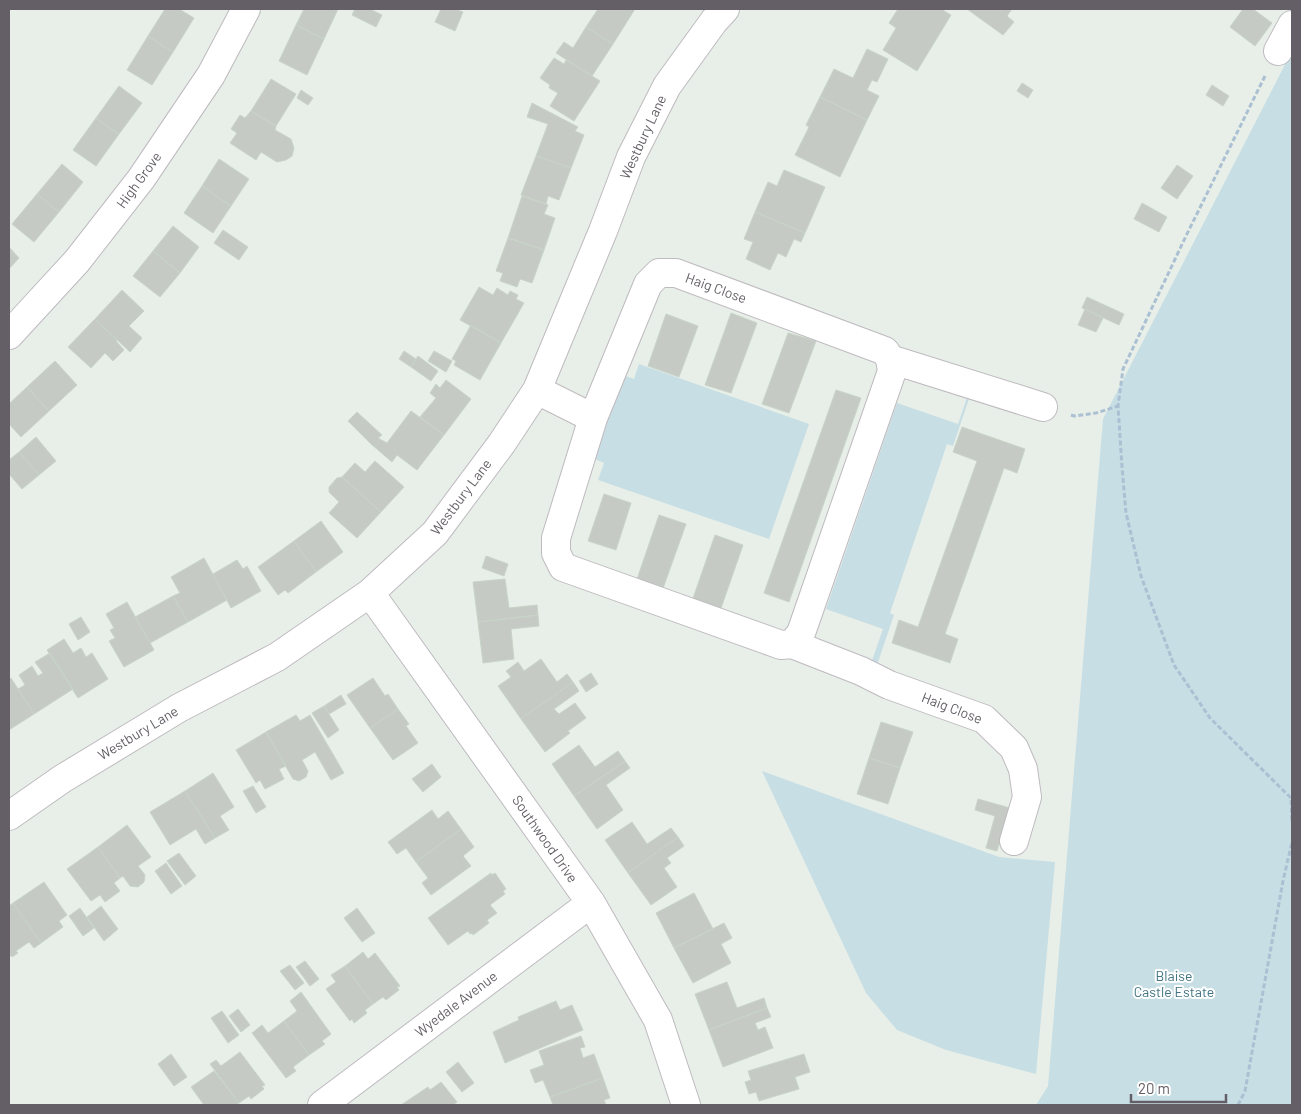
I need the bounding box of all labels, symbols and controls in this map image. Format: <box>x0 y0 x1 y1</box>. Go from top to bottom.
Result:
street label: Westbury Lane <box>616 92 669 181</box>
street label: High Grove <box>112 148 165 211</box>
street label: Haig Close <box>683 269 749 306</box>
street label: Westbury Lane <box>427 455 495 538</box>
street label: Haig Close <box>919 688 985 727</box>
street label: Westbury Lane <box>95 702 181 763</box>
street label: Southwood Drive <box>509 792 582 886</box>
street label: Wyedale Avenue <box>411 967 500 1040</box>
park label: Blaise Castle Estate <box>1134 967 1214 1000</box>
scale bar <box>1131 1072 1226 1104</box>
text: 20 m <box>1138 1079 1170 1097</box>

